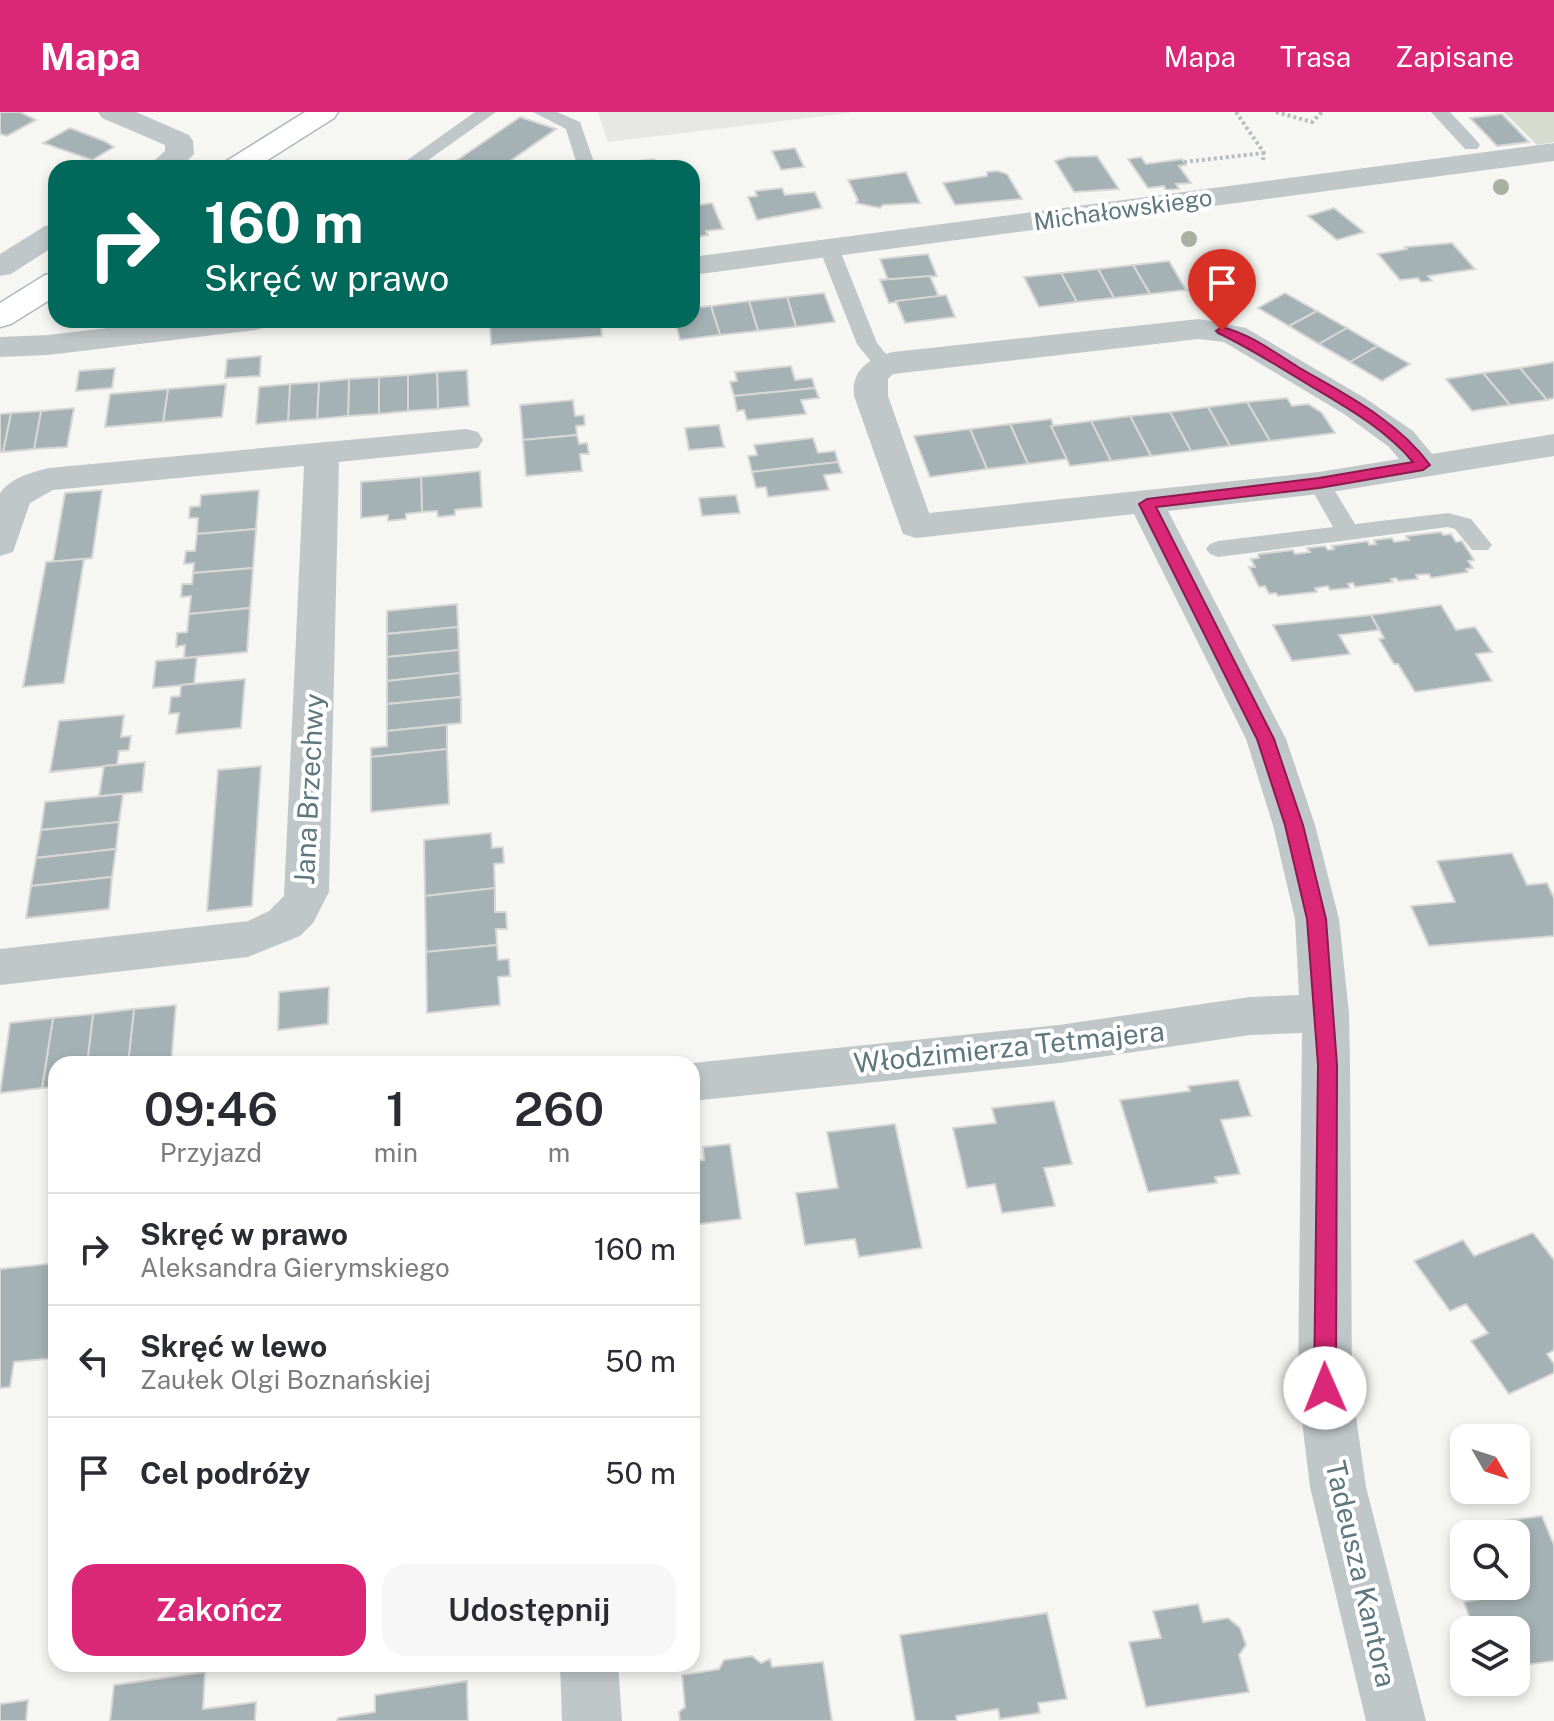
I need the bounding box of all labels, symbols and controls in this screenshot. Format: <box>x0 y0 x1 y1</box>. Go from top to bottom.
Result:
text: Mapa <box>40 34 141 79</box>
text: Mapa <box>1164 40 1236 73</box>
text: Trasa <box>1280 40 1351 73</box>
text: Zapisane <box>1395 40 1514 73</box>
street label: Michałowskiego <box>1032 183 1214 235</box>
text: 160 m <box>204 190 364 256</box>
icon: right <box>72 192 176 296</box>
pin <box>1188 249 1256 331</box>
text: Skręć w prawo <box>204 257 449 299</box>
icon: arrive <box>1200 261 1244 305</box>
street label: Jana Brzechwy <box>287 692 330 886</box>
street label: Włodzimierza Tetmajera <box>852 1014 1166 1079</box>
text: 09:46 <box>144 1080 278 1137</box>
text: 1 <box>386 1080 406 1137</box>
text: 260 <box>514 1080 604 1137</box>
text: Przyjazd <box>160 1137 262 1168</box>
text: min <box>374 1137 418 1168</box>
text: m <box>548 1137 570 1168</box>
text: Skręć w prawo <box>140 1216 348 1252</box>
icon: right <box>72 1227 116 1271</box>
text: 160 m <box>594 1231 676 1267</box>
text: Aleksandra Gierymskiego <box>140 1252 450 1283</box>
text: Skręć w lewo <box>140 1328 327 1364</box>
icon: left <box>72 1339 116 1383</box>
text: 50 m <box>605 1343 676 1379</box>
position arrow <box>1283 1346 1367 1430</box>
text: Zaułek Olgi Boznańskiej <box>140 1364 431 1395</box>
north arrow <box>1450 1424 1530 1504</box>
map controls <box>1450 1424 1530 1696</box>
icon: arrive <box>72 1451 116 1495</box>
text: Cel podróży <box>140 1455 310 1491</box>
text: 50 m <box>605 1455 676 1491</box>
street label: Tadeusza Kantora <box>1319 1457 1404 1690</box>
button: search <box>1450 1520 1530 1600</box>
button: Zakończ <box>72 1564 366 1656</box>
button: Udostępnij <box>382 1564 676 1656</box>
button: layers <box>1450 1616 1530 1696</box>

